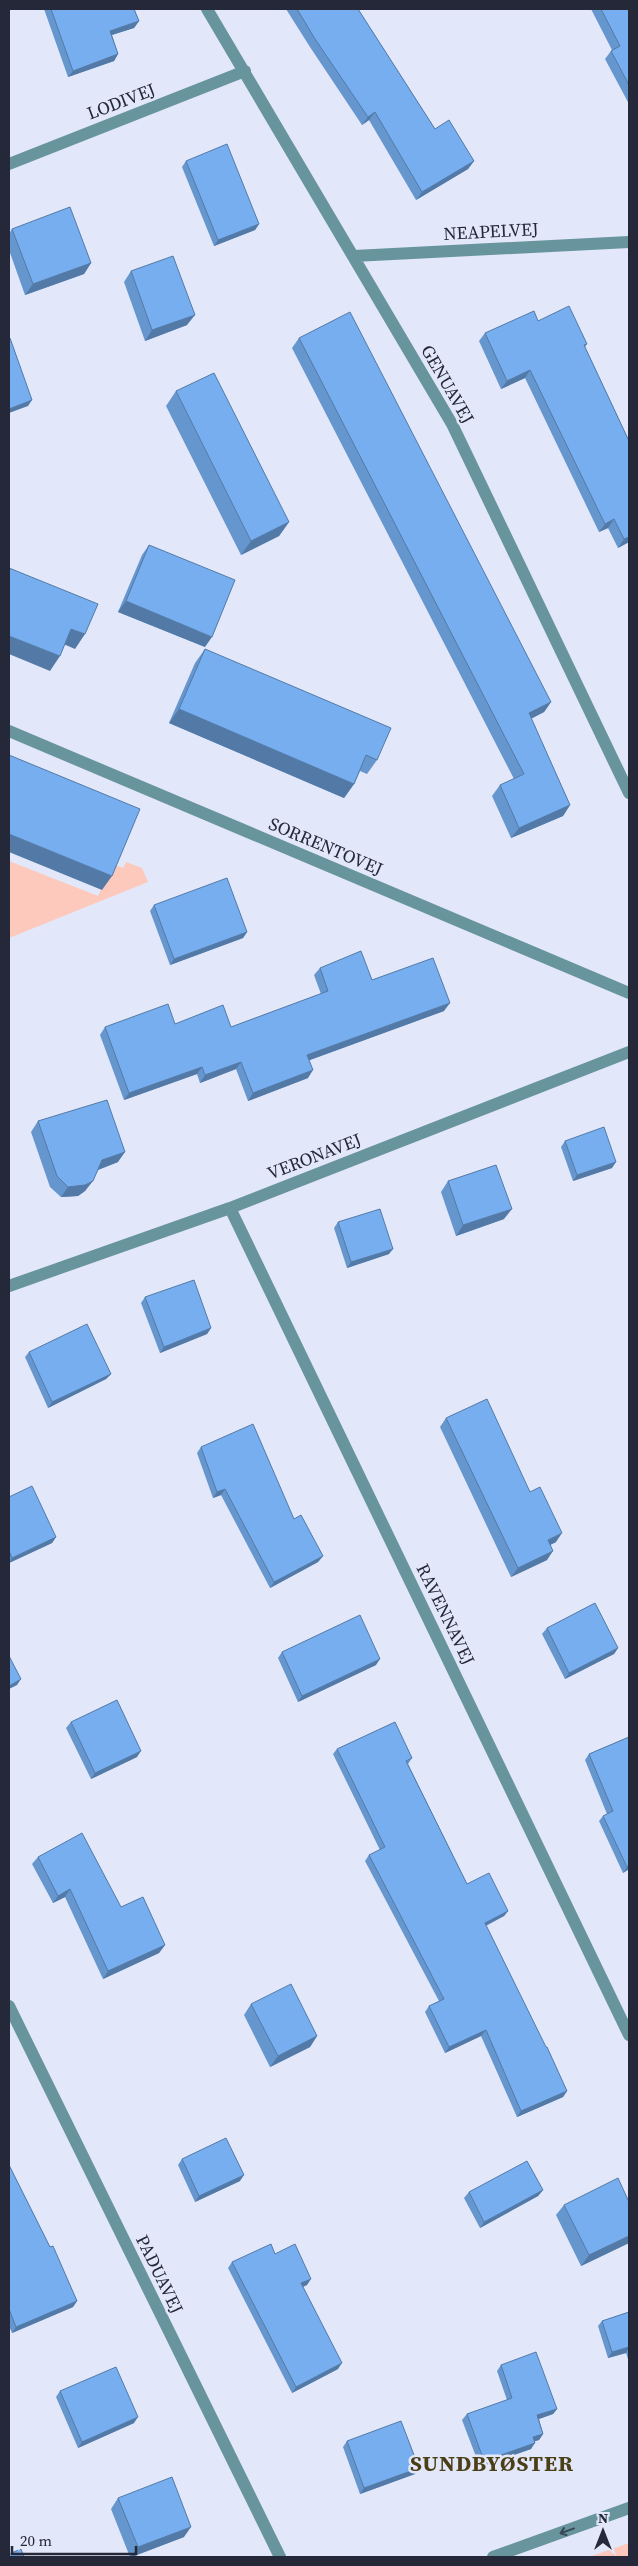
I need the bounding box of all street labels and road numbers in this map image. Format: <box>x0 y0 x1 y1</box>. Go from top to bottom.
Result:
street label: LODIVEJ <box>83 76 159 125</box>
street label: NEAPELVEJ <box>443 216 539 246</box>
street label: GENUAVEJ <box>415 340 481 428</box>
street label: SORRENTOVEJ <box>265 811 387 881</box>
street label: VERONAVEJ <box>263 1127 365 1185</box>
street label: RAVENNAVEJ <box>411 1559 481 1669</box>
street label: PADUAVEJ <box>130 2230 190 2318</box>

